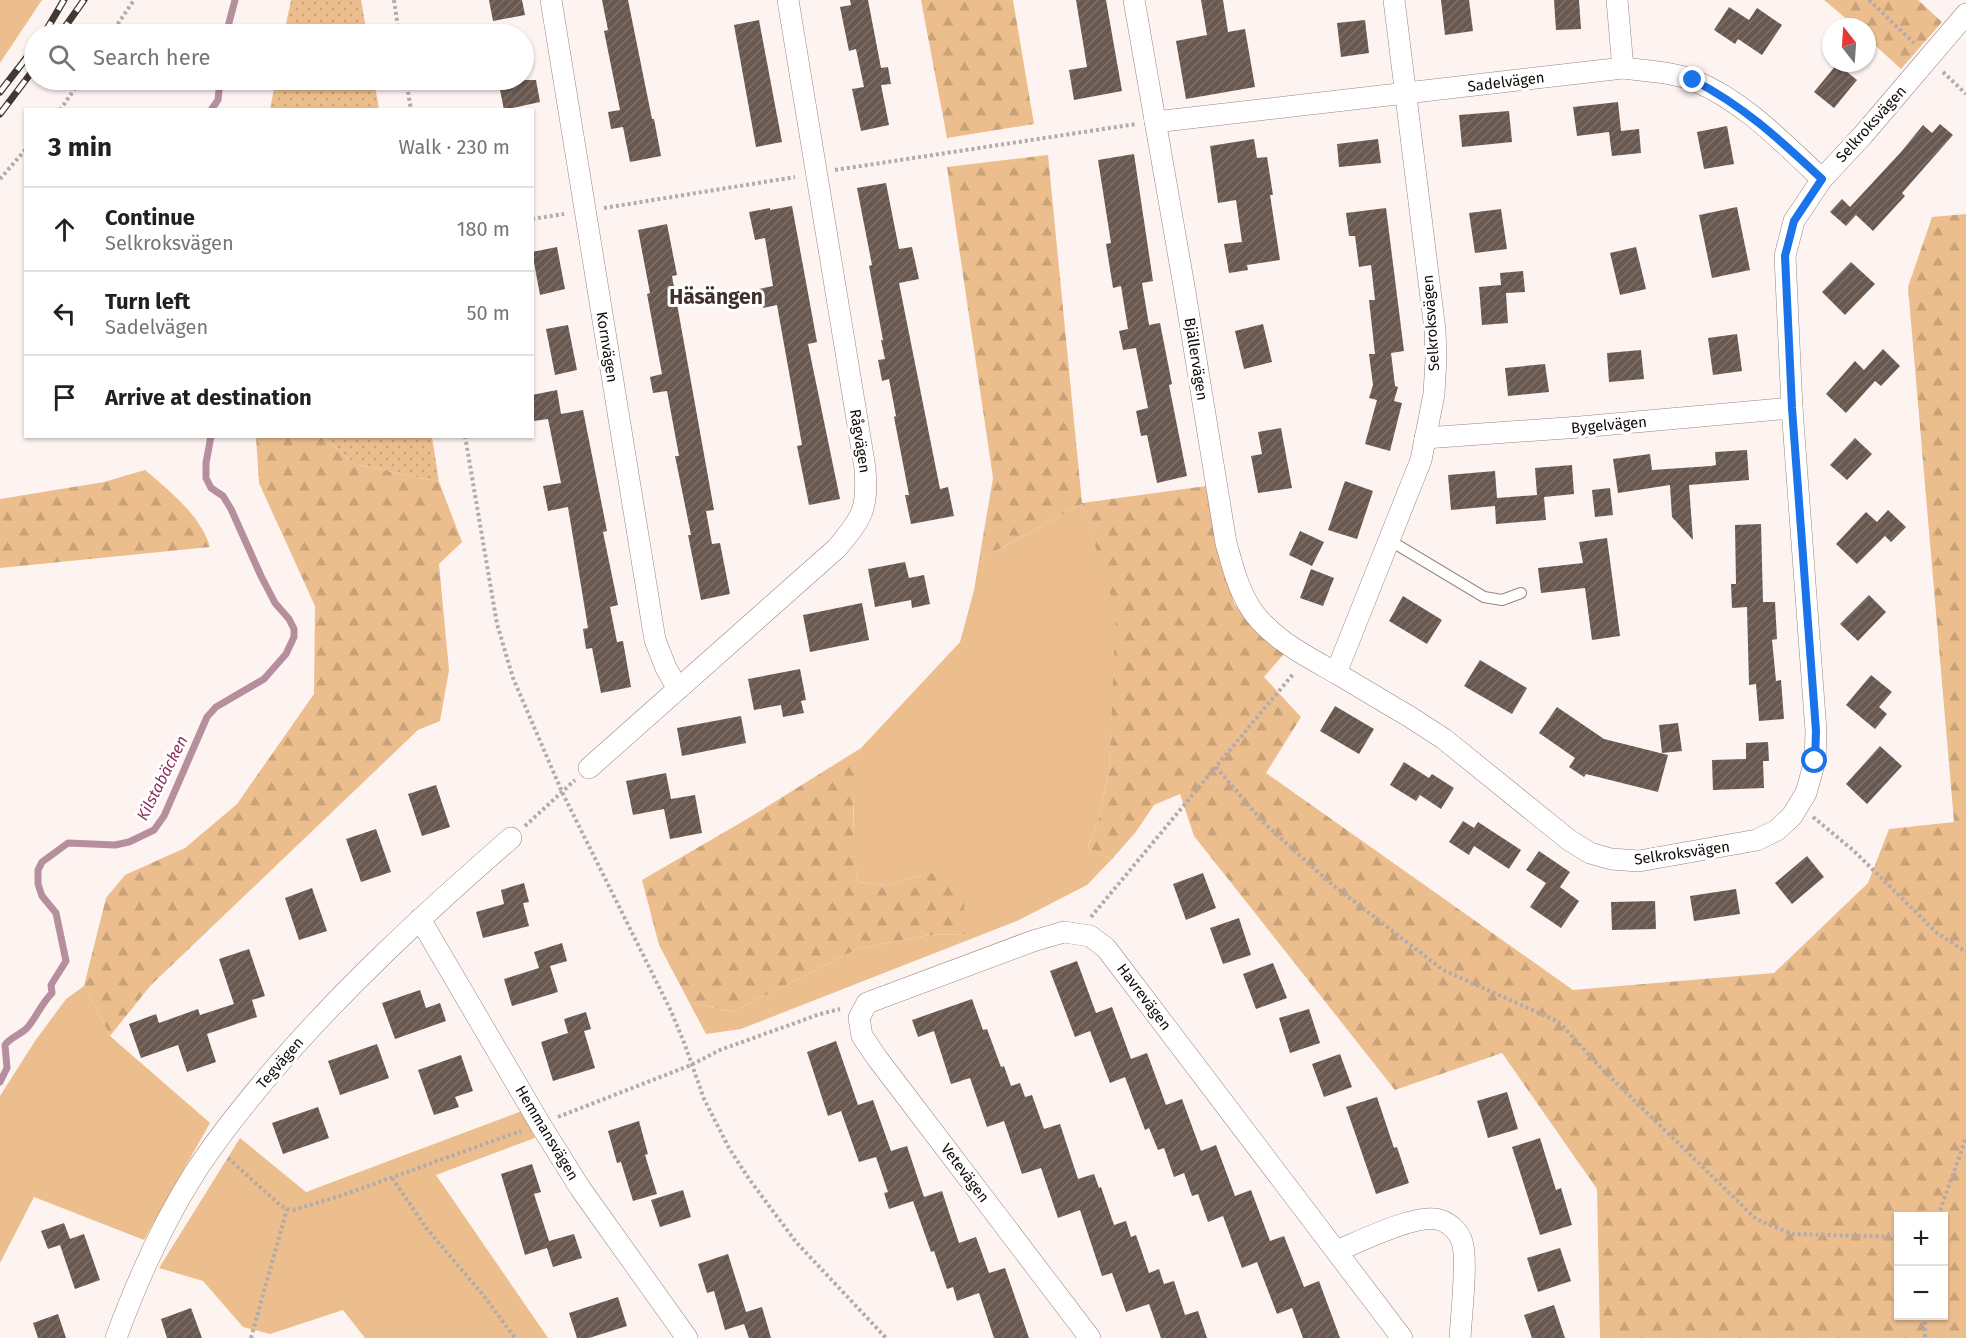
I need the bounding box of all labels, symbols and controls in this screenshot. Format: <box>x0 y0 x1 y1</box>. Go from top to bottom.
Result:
north arrow <box>1822 18 1876 72</box>
search box <box>24 24 534 90</box>
icon: search <box>45 41 78 74</box>
text: Search here <box>93 44 211 71</box>
route end <box>1679 66 1705 92</box>
street label: Sadelvägen <box>1466 68 1546 96</box>
street label: Selkroksvägen <box>1832 82 1910 166</box>
text: 3 min <box>48 132 112 163</box>
text: Walk · 230 m <box>399 135 510 159</box>
text: Continue <box>105 204 195 231</box>
icon: ahead <box>48 213 81 246</box>
text: 180 m <box>457 217 510 241</box>
text: Selkroksvägen <box>105 231 234 255</box>
street label: Selkroksvägen <box>1419 274 1443 372</box>
district label: Häsängen <box>669 284 763 310</box>
text: Turn left <box>105 288 190 315</box>
icon: left <box>48 297 81 330</box>
text: 50 m <box>466 301 510 325</box>
street label: Kornvägen <box>593 310 621 384</box>
text: Sadelvägen <box>105 315 208 339</box>
street label: Bjällervägen <box>1181 316 1211 402</box>
icon: arrive <box>48 381 81 414</box>
text: Arrive at destination <box>105 384 312 411</box>
street label: Rågvägen <box>846 408 874 474</box>
street label: Bygelvägen <box>1570 413 1648 437</box>
water label: Kilstabäcken <box>133 733 191 823</box>
route start <box>1801 747 1827 773</box>
street label: Selkroksvägen <box>1633 837 1731 869</box>
street label: Havrevägen <box>1113 960 1175 1034</box>
street label: Tegvägen <box>253 1033 307 1093</box>
street label: Hemmansvägen <box>512 1082 582 1184</box>
street label: Vetevägen <box>937 1140 993 1206</box>
map controls <box>1894 1212 1948 1320</box>
button: + <box>1894 1212 1948 1266</box>
button: − <box>1894 1266 1948 1320</box>

